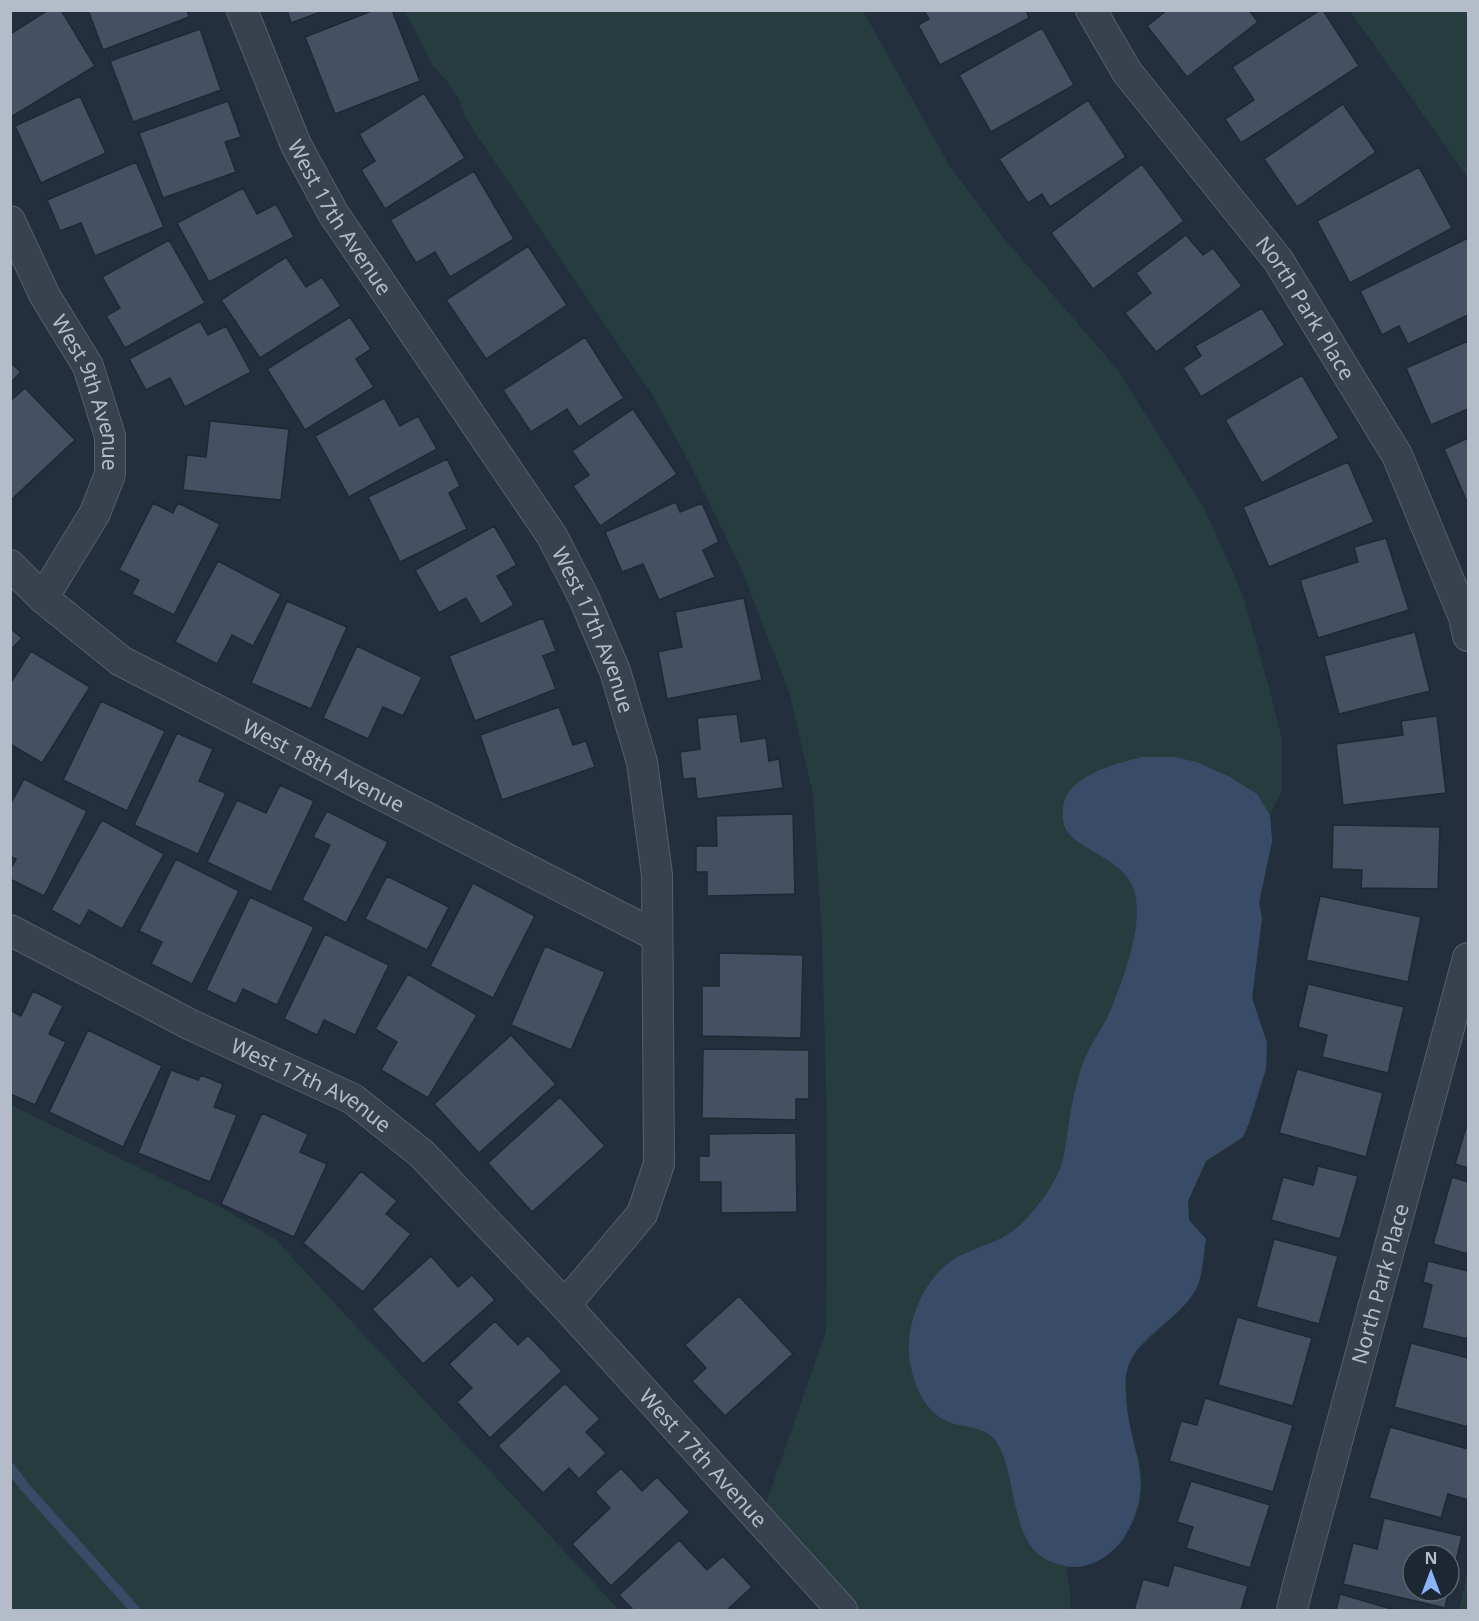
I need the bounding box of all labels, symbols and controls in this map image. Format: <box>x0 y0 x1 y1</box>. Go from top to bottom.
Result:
street label: West 17th Avenue <box>282 134 399 300</box>
street label: North Park Place <box>1250 230 1362 385</box>
street label: West 9th Avenue <box>46 309 124 471</box>
street label: West 17th Avenue <box>546 542 641 716</box>
street label: West 18th Avenue <box>238 712 409 818</box>
street label: West 17th Avenue <box>227 1031 397 1138</box>
street label: North Park Place <box>1345 1200 1415 1367</box>
street label: West 17th Avenue <box>633 1382 774 1533</box>
north arrow <box>1401 1543 1461 1603</box>
text: N <box>1424 1547 1438 1569</box>

